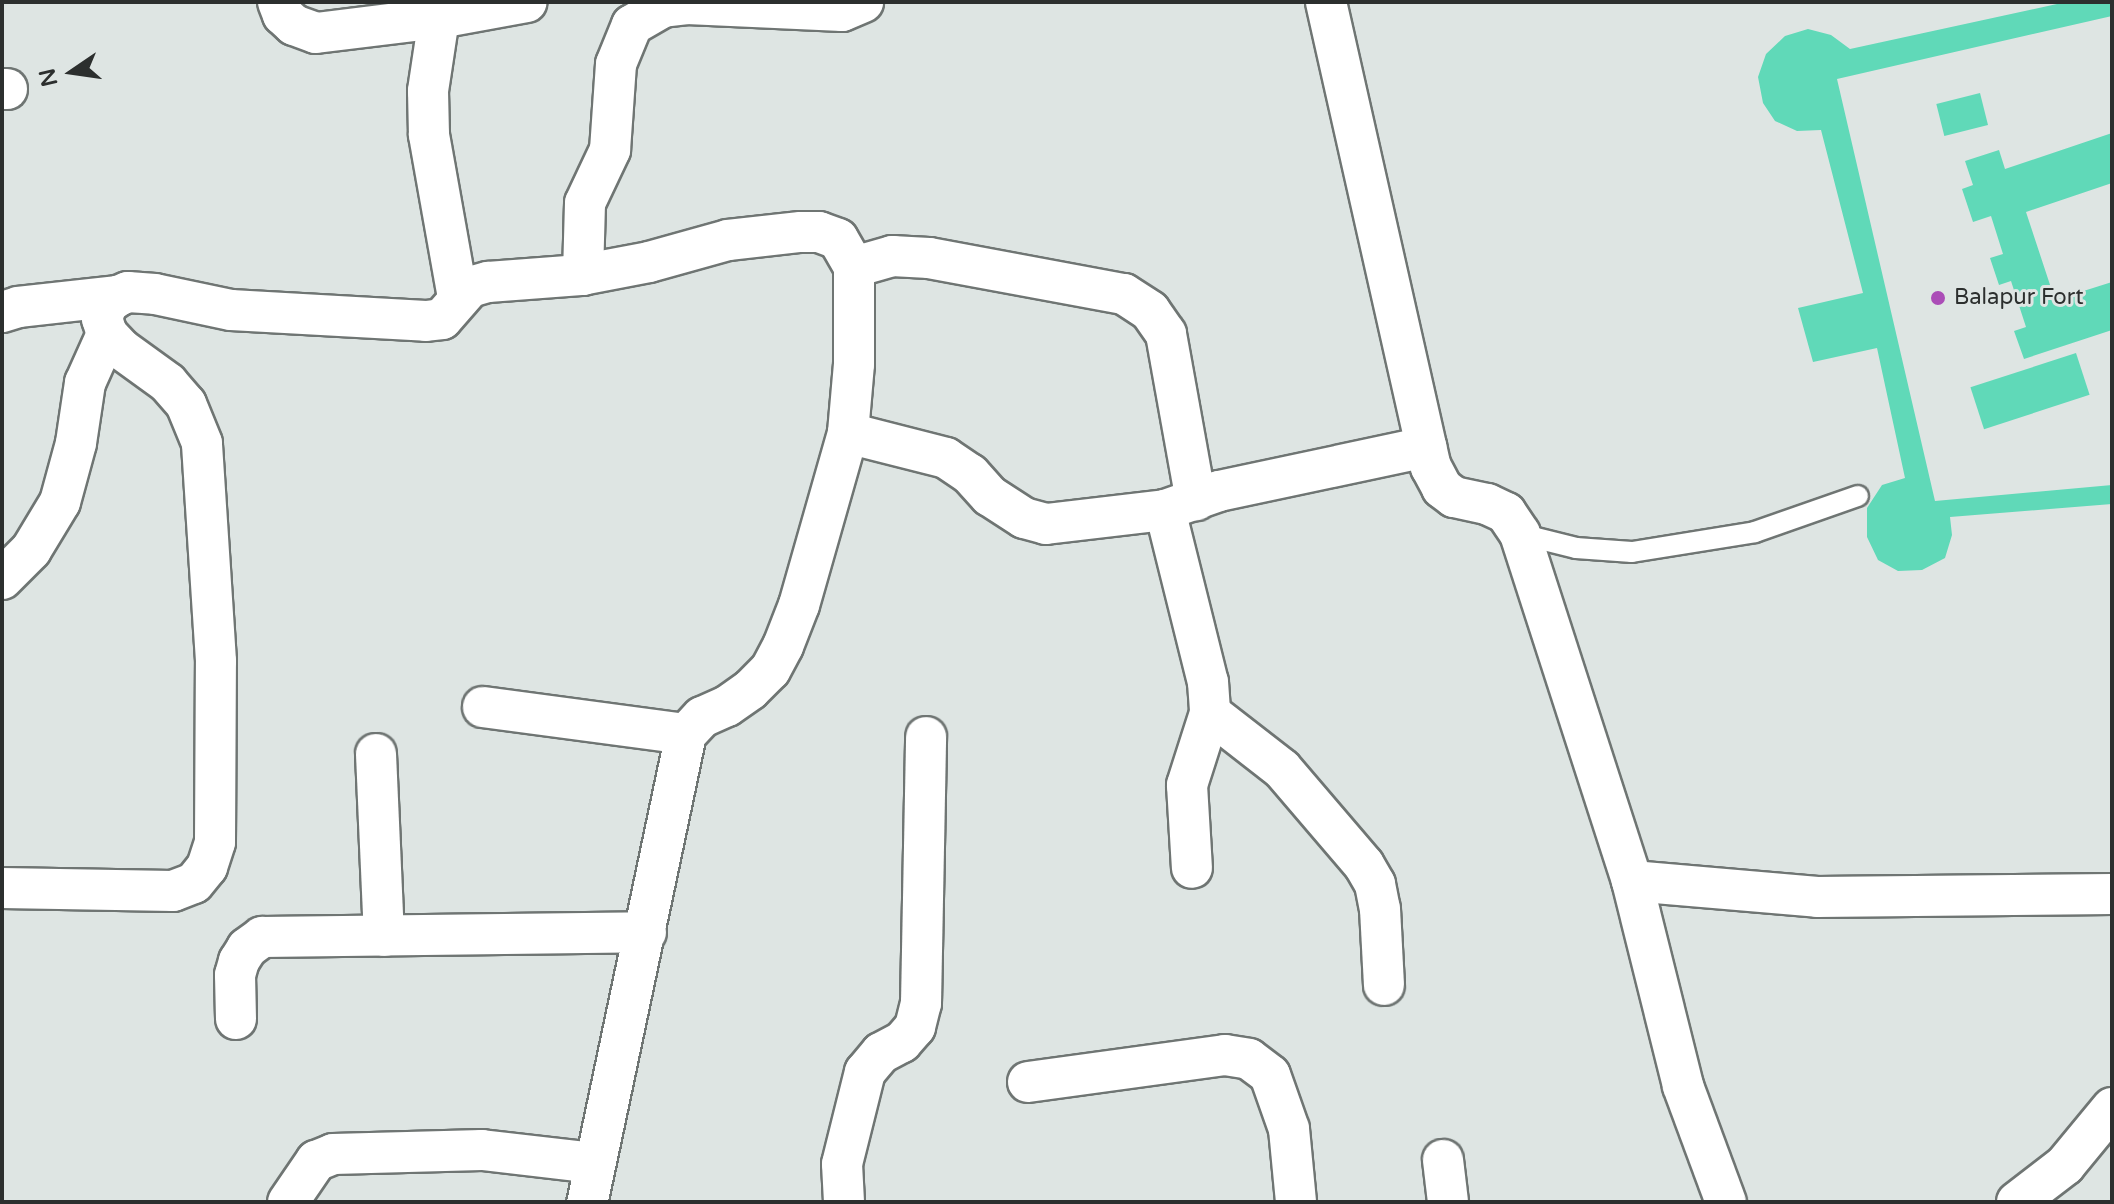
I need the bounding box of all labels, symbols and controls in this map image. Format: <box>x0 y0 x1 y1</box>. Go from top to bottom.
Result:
north arrow <box>32 32 112 112</box>
text: N <box>34 66 63 89</box>
place label: Balapur Fort <box>1954 285 2084 311</box>
marker: Balapur Fort <box>1929 289 1947 307</box>

